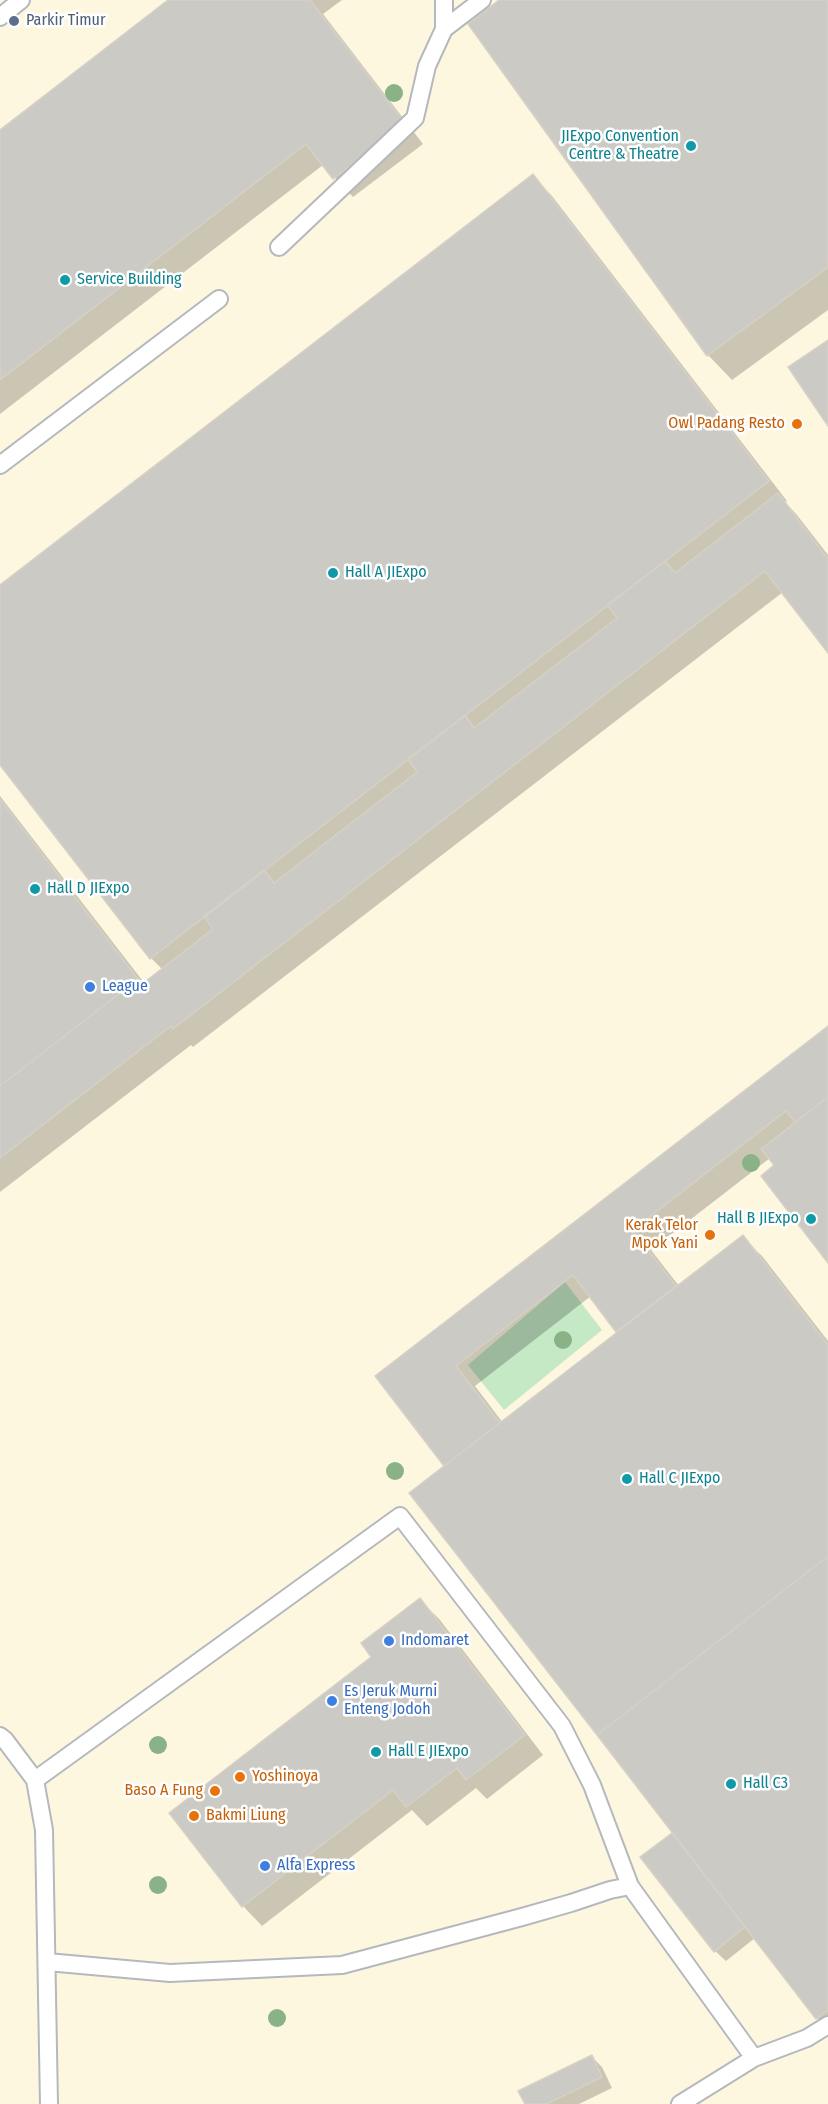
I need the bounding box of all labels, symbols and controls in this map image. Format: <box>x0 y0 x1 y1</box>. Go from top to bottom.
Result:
place label: Parkir Timur <box>26 11 105 31</box>
marker: Parkir Timur <box>7 14 21 28</box>
place label: JIExpo Convention Centre & Theatre <box>561 127 679 165</box>
marker: JIExpo Convention Centre & Theatre <box>684 139 698 153</box>
place label: Service Building <box>77 270 182 290</box>
marker: Service Building <box>58 273 72 287</box>
place label: Owl Padang Resto <box>668 414 785 434</box>
marker: Owl Padang Resto <box>790 417 804 431</box>
place label: Hall A JIExpo <box>345 563 427 583</box>
marker: Hall A JIExpo <box>326 566 340 580</box>
place label: Hall D JIExpo <box>47 879 130 899</box>
marker: Hall D JIExpo <box>28 882 42 896</box>
place label: League <box>102 977 148 997</box>
marker: League <box>83 980 97 994</box>
place label: Hall B JIExpo <box>717 1209 799 1229</box>
marker: Hall B JIExpo <box>804 1212 818 1226</box>
place label: Kerak Telor Mpok Yani <box>625 1216 698 1254</box>
marker: Kerak Telor Mpok Yani <box>703 1228 717 1242</box>
place label: Hall C JIExpo <box>639 1469 720 1489</box>
marker: Hall C JIExpo <box>620 1472 634 1486</box>
place label: Indomaret <box>401 1631 469 1651</box>
marker: Indomaret <box>382 1634 396 1648</box>
place label: Es Jeruk Murni Enteng Jodoh <box>344 1682 437 1720</box>
marker: Es Jeruk Murni Enteng Jodoh <box>325 1694 339 1708</box>
place label: Hall E JIExpo <box>388 1742 469 1762</box>
marker: Hall E JIExpo <box>369 1745 383 1759</box>
place label: Yoshinoya <box>252 1767 318 1787</box>
marker: Yoshinoya <box>233 1770 247 1784</box>
place label: Hall C3 <box>743 1774 788 1794</box>
marker: Hall C3 <box>724 1777 738 1791</box>
place label: Baso A Fung <box>125 1781 203 1801</box>
marker: Baso A Fung <box>208 1784 222 1798</box>
place label: Bakmi Liung <box>206 1806 286 1826</box>
marker: Bakmi Liung <box>187 1809 201 1823</box>
place label: Alfa Express <box>277 1856 355 1876</box>
marker: Alfa Express <box>258 1859 272 1873</box>

